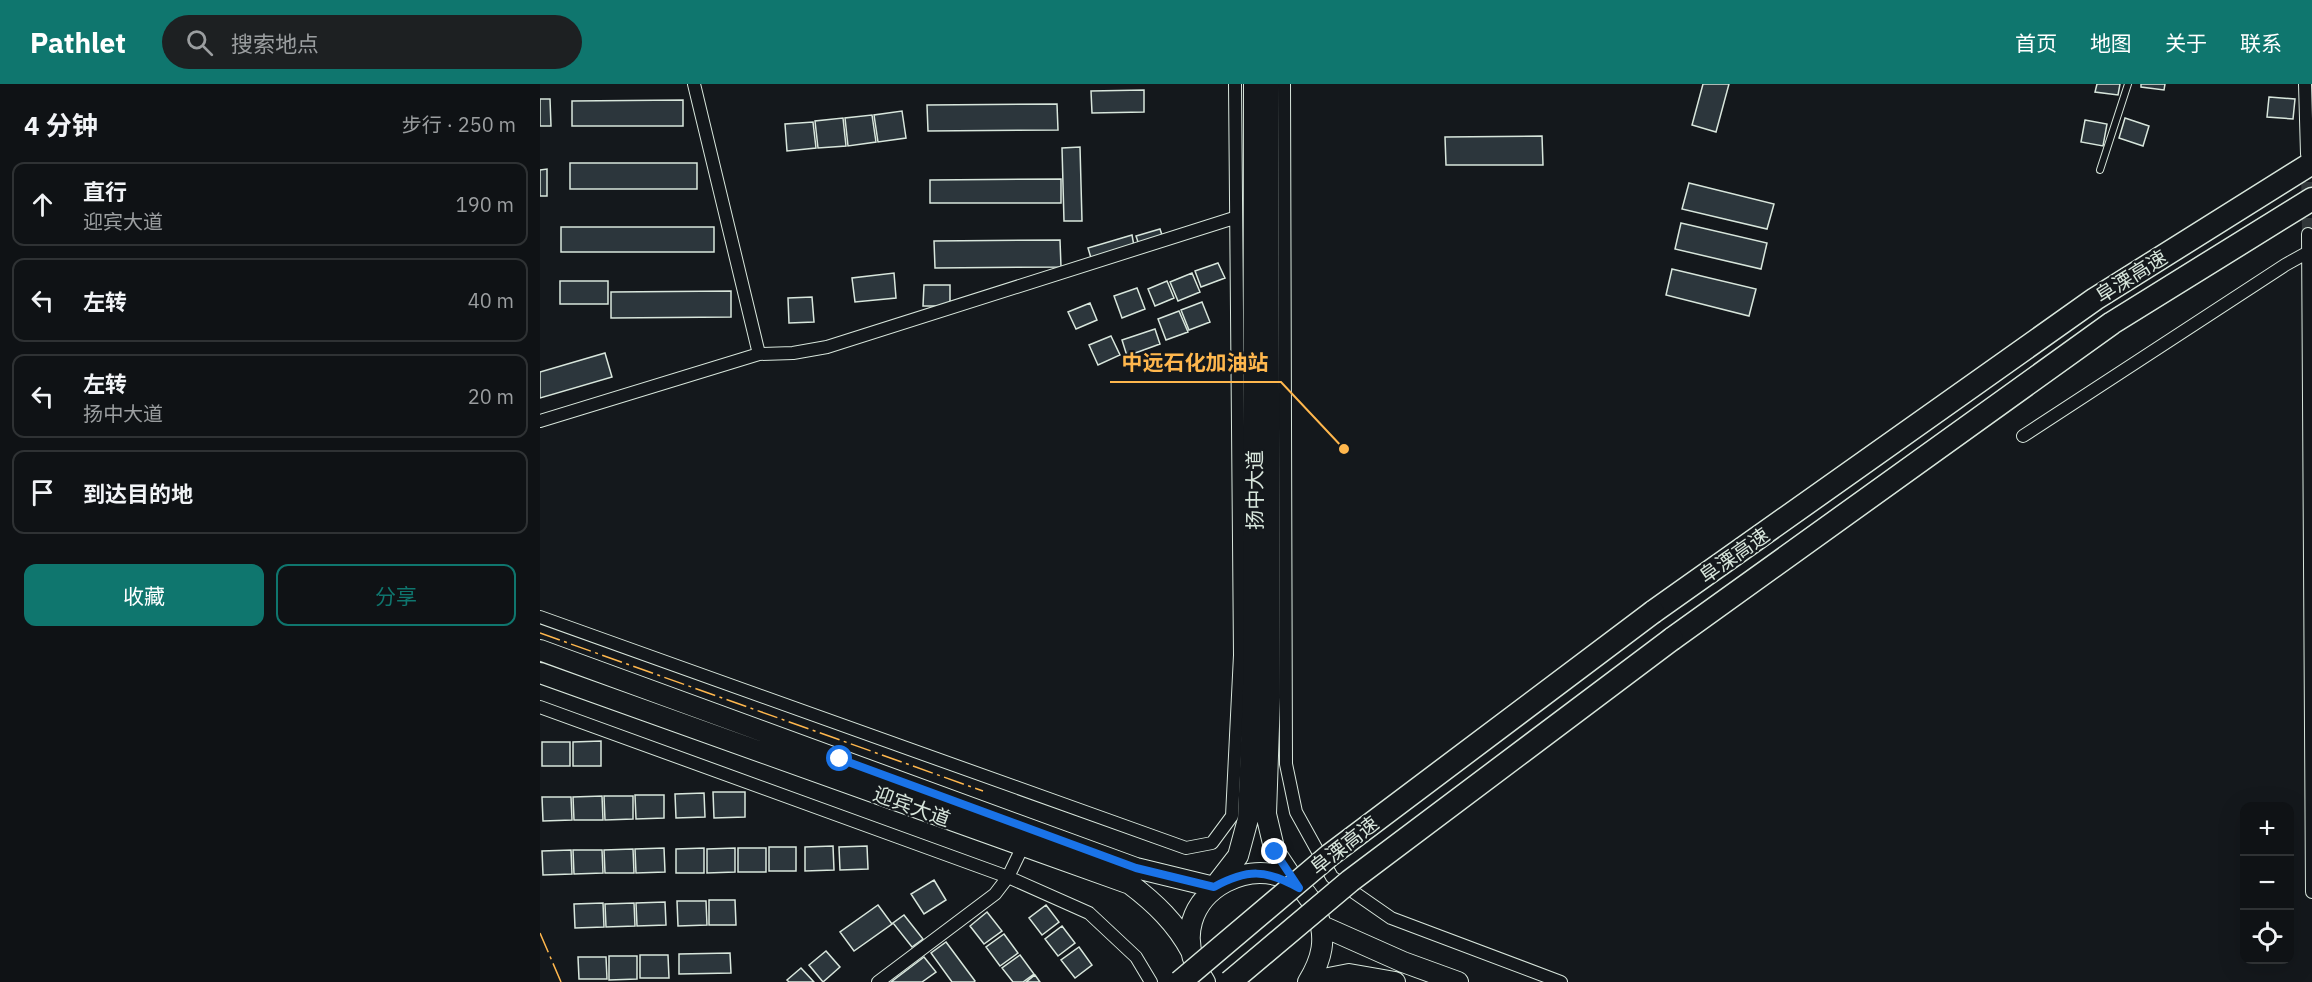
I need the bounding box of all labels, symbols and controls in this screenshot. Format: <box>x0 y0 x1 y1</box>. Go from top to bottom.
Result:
search box <box>162 15 582 69</box>
text: Pathlet <box>30 24 126 61</box>
icon: search <box>183 26 216 59</box>
text: 搜索地点 <box>231 29 319 58</box>
text: 首页 <box>2015 29 2057 57</box>
text: 地图 <box>2090 29 2132 57</box>
text: 关于 <box>2165 29 2207 57</box>
text: 联系 <box>2240 29 2282 57</box>
text: 4 分钟 <box>24 108 98 142</box>
text: 步行 · 250 m <box>402 111 516 138</box>
text: 直行 <box>83 177 127 206</box>
icon: ahead <box>26 188 59 221</box>
text: 190 m <box>456 191 514 218</box>
text: 迎宾大道 <box>83 208 163 235</box>
street label: 阜溧高速 <box>2090 243 2172 309</box>
icon: left <box>26 284 59 317</box>
text: 左转 <box>83 287 127 316</box>
text: 40 m <box>468 287 514 314</box>
callout: 中远石化加油站 <box>1110 343 1281 382</box>
text: 中远石化加油站 <box>1122 348 1269 376</box>
text: 左转 <box>83 369 127 398</box>
icon: left <box>26 380 59 413</box>
text: 20 m <box>468 383 514 410</box>
text: 扬中大道 <box>83 400 163 427</box>
street label: 扬中大道 <box>1241 450 1268 530</box>
icon: arrive <box>26 476 59 509</box>
text: 到达目的地 <box>83 479 193 508</box>
street label: 阜溧高速 <box>1693 521 1775 589</box>
button: 收藏 <box>24 564 264 626</box>
button: 分享 <box>276 564 516 626</box>
route start <box>826 745 852 771</box>
street label: 迎宾大道 <box>870 780 954 832</box>
map controls <box>2240 802 2294 964</box>
button: + <box>2240 802 2294 856</box>
street label: 阜溧高速 <box>1304 810 1384 880</box>
route end <box>1261 838 1287 864</box>
button: − <box>2240 856 2294 910</box>
button: locate <box>2240 910 2294 964</box>

